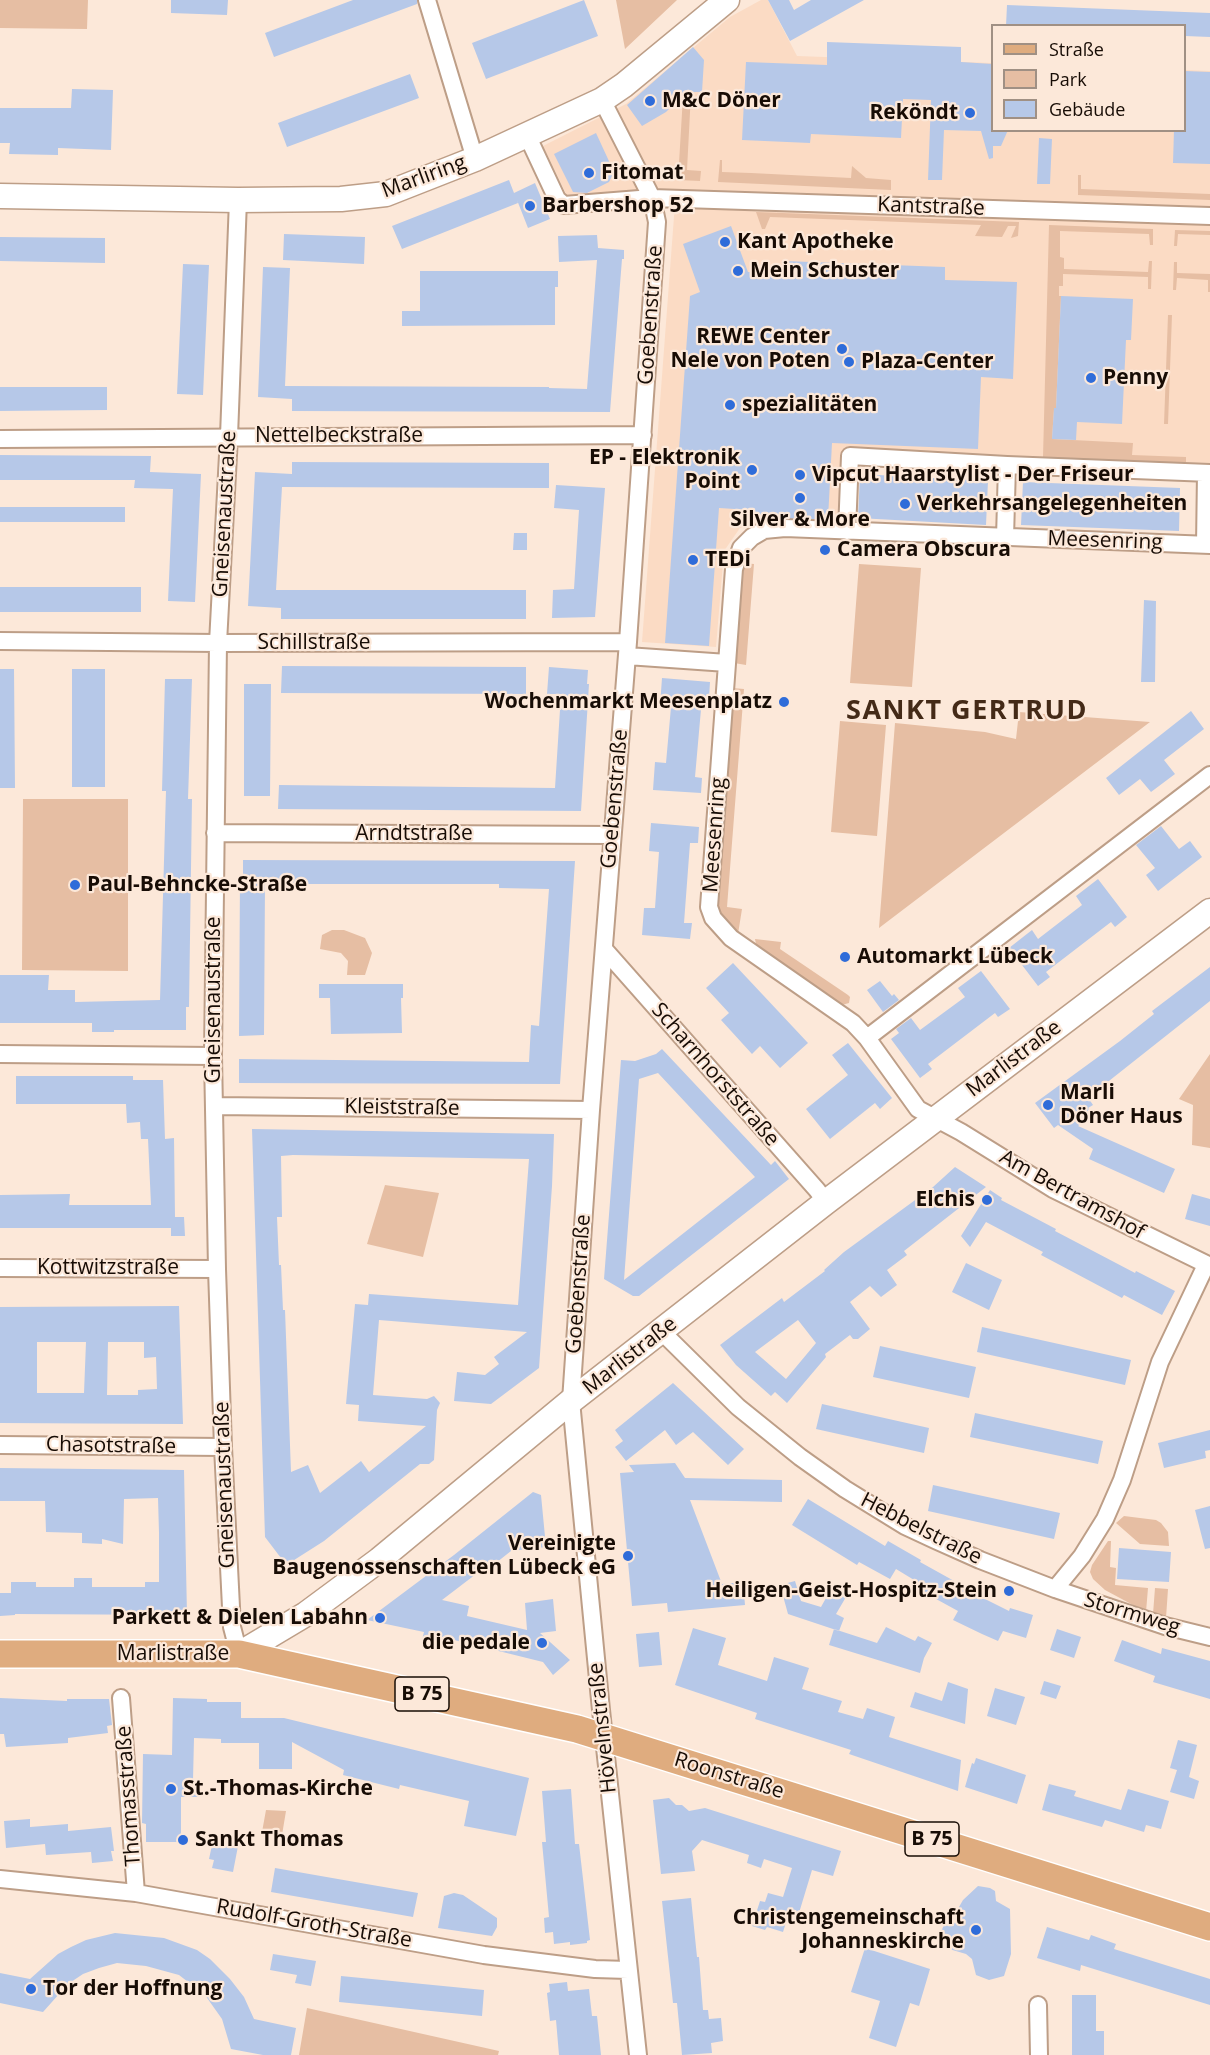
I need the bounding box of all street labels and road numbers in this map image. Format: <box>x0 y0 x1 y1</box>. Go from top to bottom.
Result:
street label: Marliring <box>378 150 470 204</box>
street label: Kantstraße <box>877 193 985 221</box>
street label: Goebenstraße <box>634 244 668 386</box>
street label: Nettelbeckstraße <box>255 423 423 449</box>
street label: Gneisenaustraße <box>208 430 242 598</box>
street label: Meesenring <box>1047 526 1163 556</box>
street label: Schillstraße <box>258 630 370 656</box>
street label: Goebenstraße <box>596 728 634 870</box>
street label: Meesenring <box>698 777 732 893</box>
street label: Arndtstraße <box>355 821 473 847</box>
street label: Gneisenaustraße <box>201 916 227 1084</box>
street label: Scharnhorststraße <box>646 998 784 1152</box>
street label: Marlistraße <box>962 1015 1066 1103</box>
street label: Kleiststraße <box>344 1094 460 1122</box>
street label: Am Bertramshof <box>995 1145 1149 1245</box>
street label: Goebenstraße <box>562 1213 596 1355</box>
street label: Kottwitzstraße <box>37 1255 179 1281</box>
street label: Marlistraße <box>578 1311 682 1401</box>
street label: Gneisenaustraße <box>209 1401 241 1569</box>
street label: Chasotstraße <box>46 1432 176 1460</box>
street label: Hebbelstraße <box>856 1488 986 1570</box>
street label: Stormweg <box>1081 1587 1183 1641</box>
street label: Marlistraße <box>117 1641 229 1667</box>
street label: Hövelnstraße <box>584 1661 622 1795</box>
road number: B 75 <box>395 1677 449 1711</box>
street label: Thomasstraße <box>112 1725 146 1867</box>
street label: Roonstraße <box>671 1747 787 1805</box>
road number: B 75 <box>905 1822 959 1856</box>
street label: Rudolf-Groth-Straße <box>214 1894 414 1954</box>

